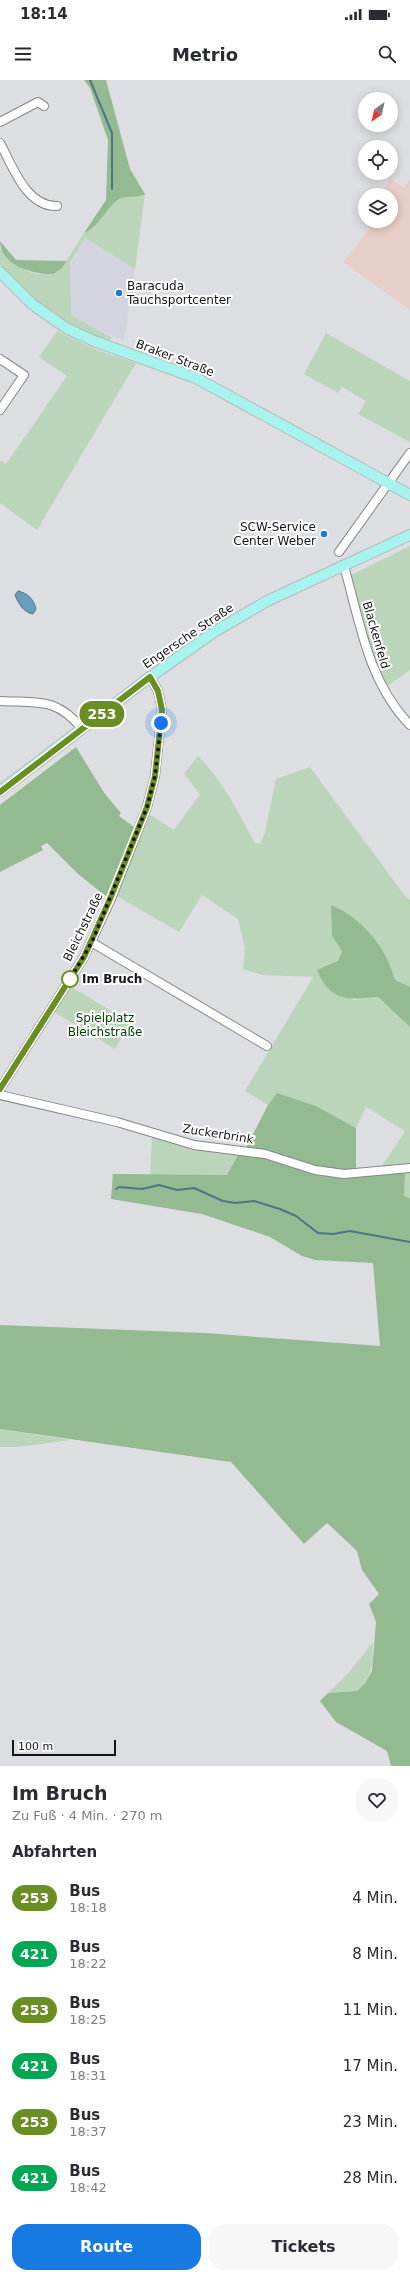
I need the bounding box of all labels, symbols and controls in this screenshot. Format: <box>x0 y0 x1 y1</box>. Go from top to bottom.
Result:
text: 18:14 <box>20 5 68 23</box>
icon: menu <box>12 43 34 65</box>
icon: search <box>376 43 398 65</box>
text: Metrio <box>172 44 238 65</box>
north arrow <box>358 92 398 132</box>
map controls <box>358 92 398 228</box>
button: locate <box>358 140 398 180</box>
button: layers <box>358 188 398 228</box>
place label: Baracuda Tauchsportcenter <box>126 279 231 307</box>
marker: Baracuda Tauchsportcenter <box>114 288 124 298</box>
street label: Braker Straße <box>134 337 216 379</box>
place label: SCW-Service Center Weber <box>233 520 316 548</box>
marker: SCW-Service Center Weber <box>319 529 329 539</box>
street label: Engersche Straße <box>140 600 236 672</box>
street label: Blackenfeld <box>360 600 392 670</box>
line badge: 253 <box>79 701 125 727</box>
text: 253 <box>87 706 117 722</box>
your location <box>151 713 171 733</box>
street label: Bleichstraße <box>60 890 106 964</box>
marker: Im Bruch <box>61 970 79 988</box>
place label: Im Bruch <box>82 972 142 986</box>
park label: Spielplatz Bleichstraße <box>68 1011 142 1039</box>
street label: Zuckerbrink <box>181 1121 255 1147</box>
scale bar <box>12 1738 116 1757</box>
text: 100 m <box>18 1740 53 1753</box>
button: heart <box>356 1779 398 1821</box>
text: Im Bruch <box>12 1782 108 1804</box>
text: Zu Fuß · 4 Min. · 270 m <box>12 1808 162 1823</box>
text: Abfahrten <box>12 1843 97 1861</box>
text: Bus <box>69 1882 100 1900</box>
text: 4 Min. <box>352 1889 398 1907</box>
text: 253 <box>20 1890 49 1906</box>
text: 18:18 <box>69 1900 107 1915</box>
text: Bus <box>69 1938 100 1956</box>
text: 8 Min. <box>352 1945 398 1963</box>
text: 421 <box>20 1946 49 1962</box>
text: 18:22 <box>69 1956 107 1971</box>
text: Bus <box>69 1994 100 2012</box>
text: 11 Min. <box>343 2001 398 2019</box>
text: 253 <box>20 2002 49 2018</box>
text: 18:25 <box>69 2012 107 2027</box>
text: Bus <box>69 2050 100 2068</box>
text: 17 Min. <box>343 2057 398 2075</box>
text: 421 <box>20 2058 49 2074</box>
text: 18:31 <box>69 2068 107 2083</box>
text: Bus <box>69 2106 100 2124</box>
text: 23 Min. <box>343 2113 398 2131</box>
text: 253 <box>20 2114 49 2130</box>
text: 18:37 <box>69 2124 107 2139</box>
text: Bus <box>69 2162 100 2180</box>
text: 28 Min. <box>343 2169 398 2187</box>
text: 421 <box>20 2170 49 2186</box>
text: 18:42 <box>69 2180 107 2195</box>
button: Route <box>12 2224 201 2270</box>
button: Tickets <box>209 2224 398 2270</box>

